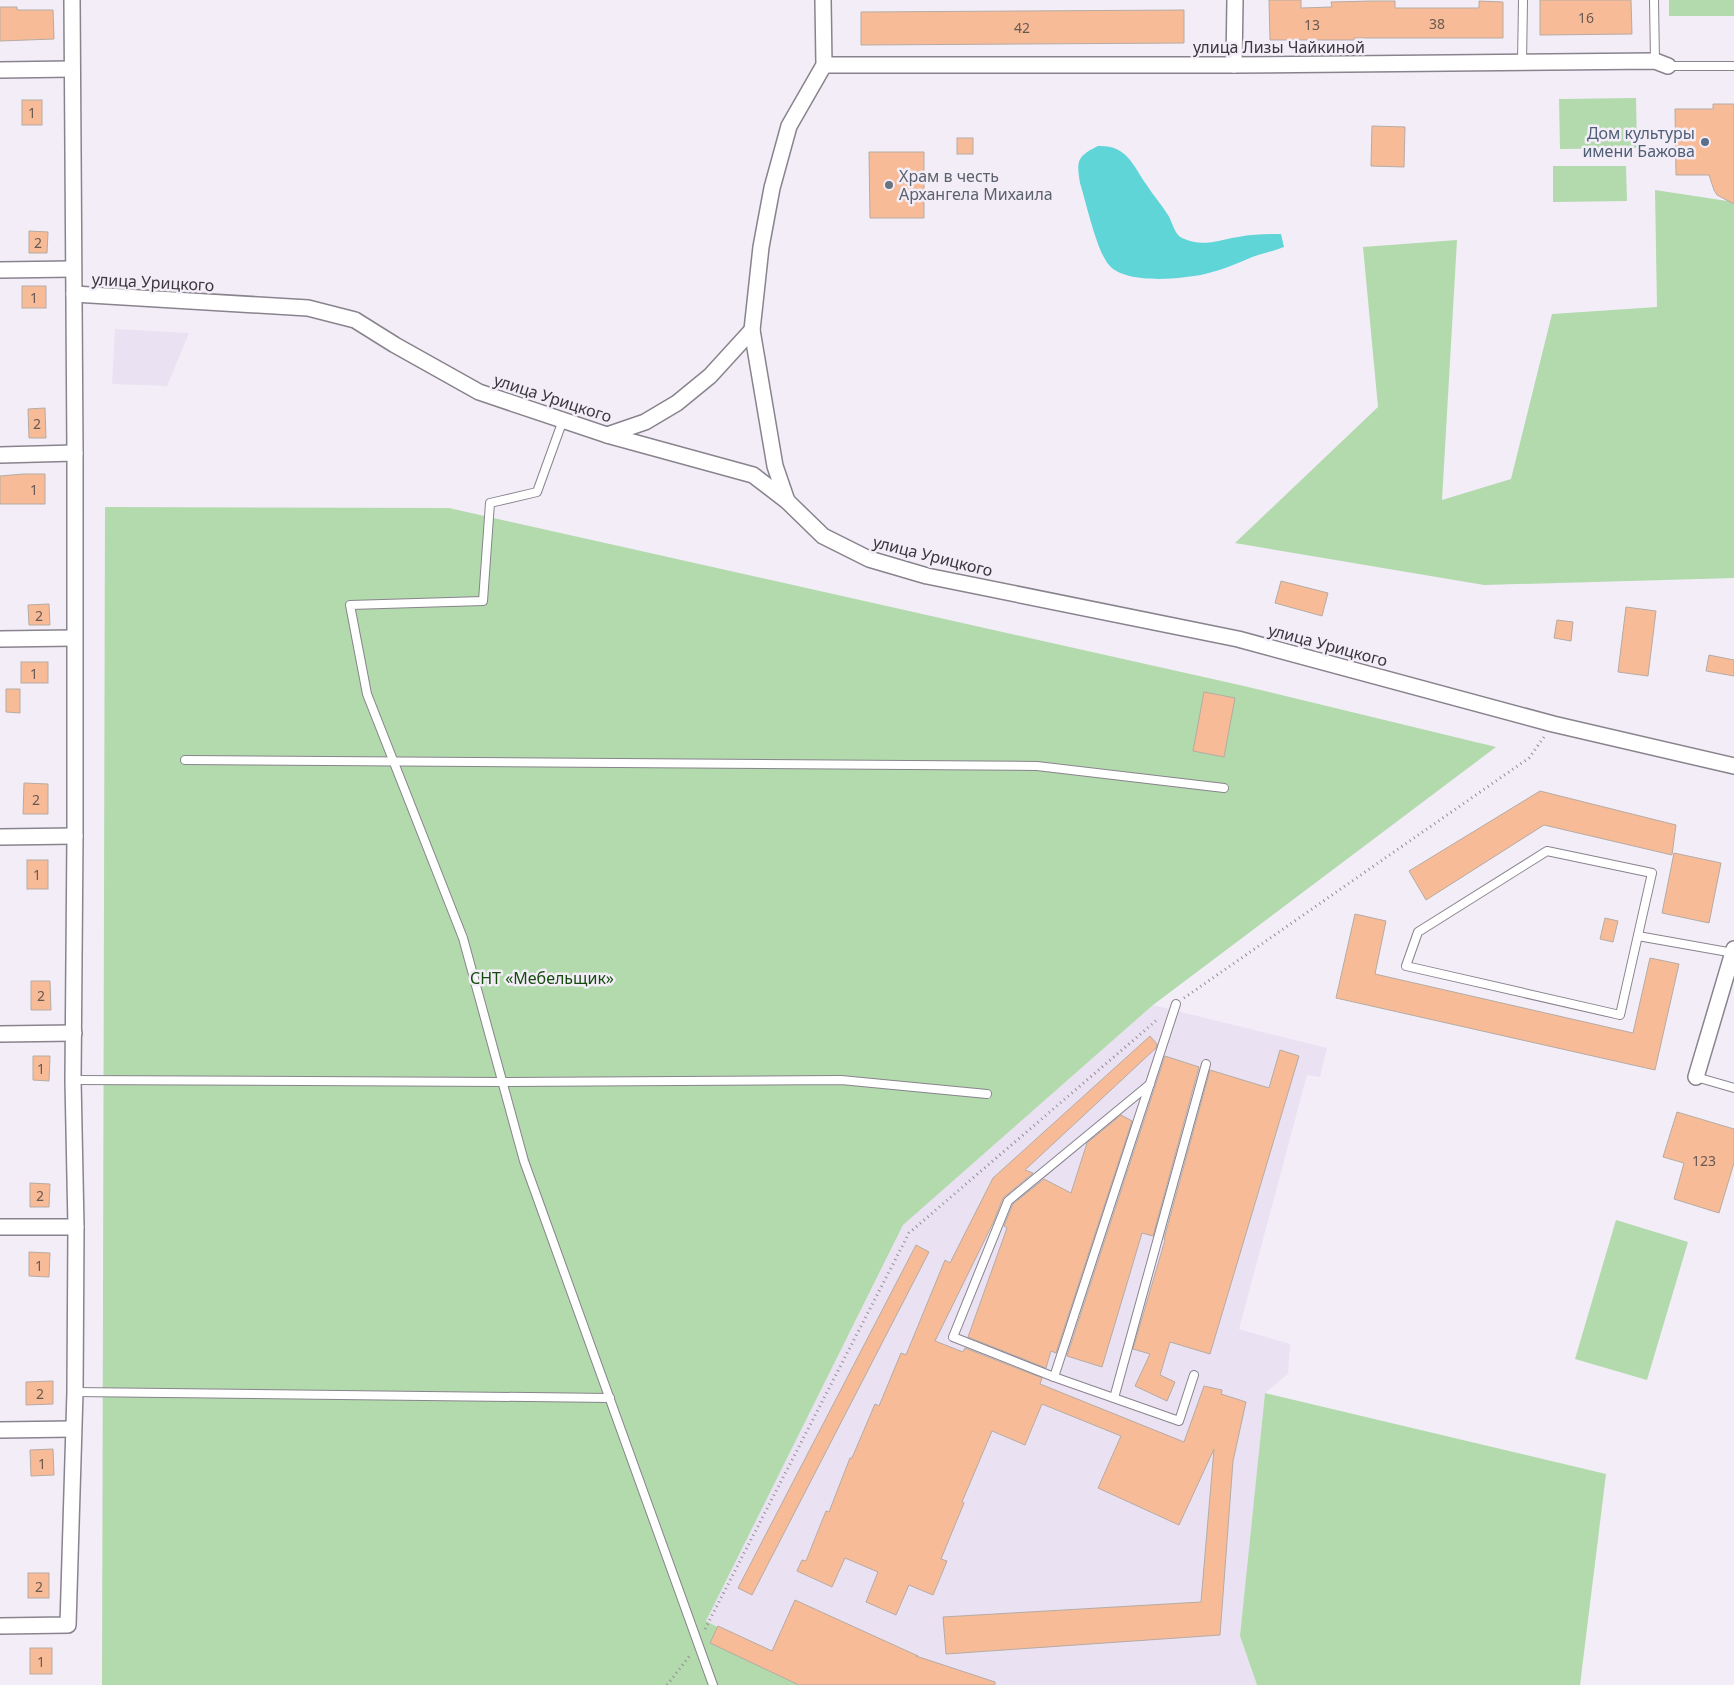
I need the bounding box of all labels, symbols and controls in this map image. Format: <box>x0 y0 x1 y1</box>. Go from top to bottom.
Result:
house number: 16 <box>1578 8 1594 27</box>
house number: 38 <box>1429 14 1445 33</box>
house number: 13 <box>1304 15 1320 34</box>
house number: 42 <box>1014 18 1030 37</box>
street label: улица Лизы Чайкиной <box>1193 36 1365 58</box>
house number: 1 <box>28 103 36 122</box>
place label: Дом культуры имени Бажова <box>1582 122 1695 162</box>
marker: Дом культуры имени Бажова <box>1699 136 1711 148</box>
place label: Храм в честь Архангела Михаила <box>899 165 1053 205</box>
marker: Храм в честь Архангела Михаила <box>883 179 895 191</box>
house number: 2 <box>34 233 42 252</box>
street label: улица Урицкого <box>91 268 215 296</box>
house number: 1 <box>30 288 38 307</box>
street label: улица Урицкого <box>491 369 615 427</box>
house number: 2 <box>33 414 41 433</box>
house number: 1 <box>30 480 38 499</box>
street label: улица Урицкого <box>871 530 995 582</box>
house number: 2 <box>35 606 43 625</box>
street label: улица Урицкого <box>1266 618 1390 672</box>
house number: 1 <box>30 664 38 683</box>
house number: 2 <box>32 790 40 809</box>
house number: 1 <box>33 865 41 884</box>
park label: СНТ «Мебельщик» <box>470 967 614 989</box>
house number: 2 <box>37 986 45 1005</box>
house number: 1 <box>37 1059 45 1078</box>
house number: 123 <box>1692 1151 1716 1170</box>
house number: 2 <box>36 1186 44 1205</box>
house number: 1 <box>35 1256 43 1275</box>
house number: 2 <box>36 1384 44 1403</box>
house number: 1 <box>38 1454 46 1473</box>
house number: 2 <box>35 1577 43 1596</box>
house number: 1 <box>37 1652 45 1671</box>

